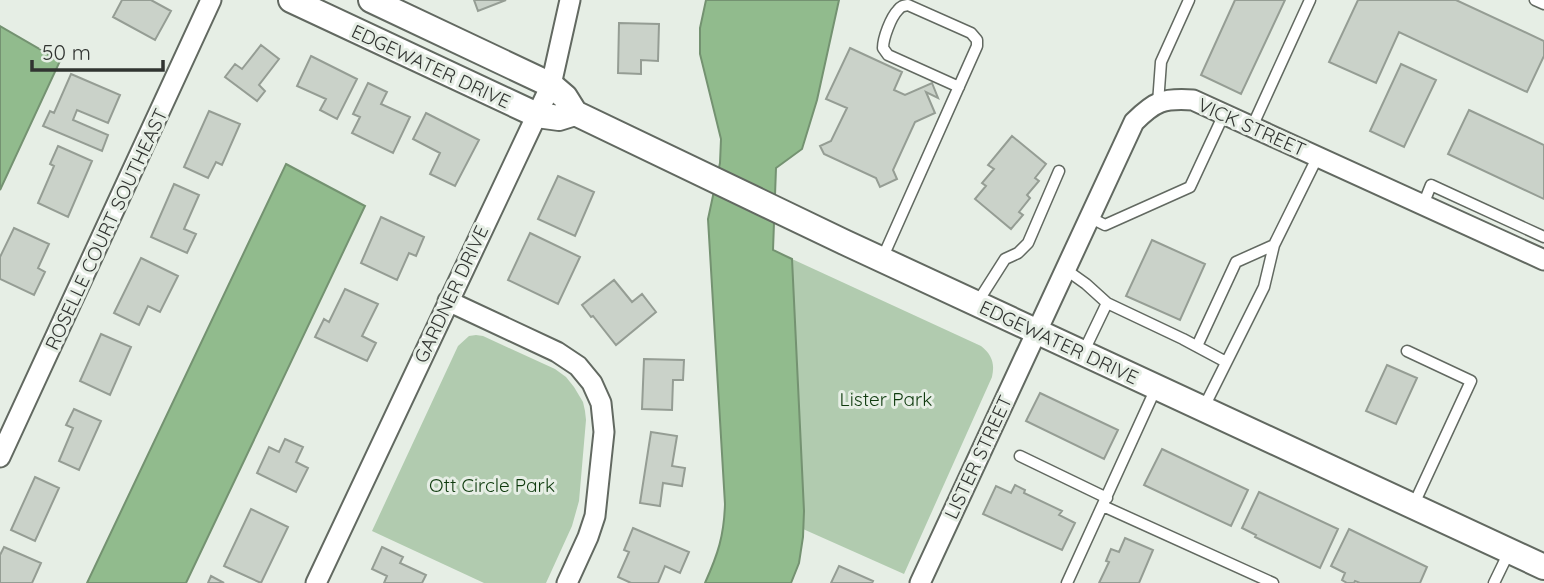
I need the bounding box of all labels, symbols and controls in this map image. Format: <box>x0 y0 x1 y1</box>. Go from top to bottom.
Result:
street label: EDGEWATER DRIVE <box>348 19 514 113</box>
scale bar <box>32 28 163 72</box>
text: 50 m <box>42 39 91 65</box>
street label: VICK STREET <box>1194 92 1310 162</box>
street label: ROSELLE COURT SOUTHEAST <box>39 104 173 354</box>
street label: GARDNER DRIVE <box>409 221 493 367</box>
street label: EDGEWATER DRIVE <box>976 295 1142 389</box>
park label: Lister Park <box>840 387 932 411</box>
street label: LISTER STREET <box>939 391 1017 523</box>
park label: Ott Circle Park <box>429 473 555 497</box>

